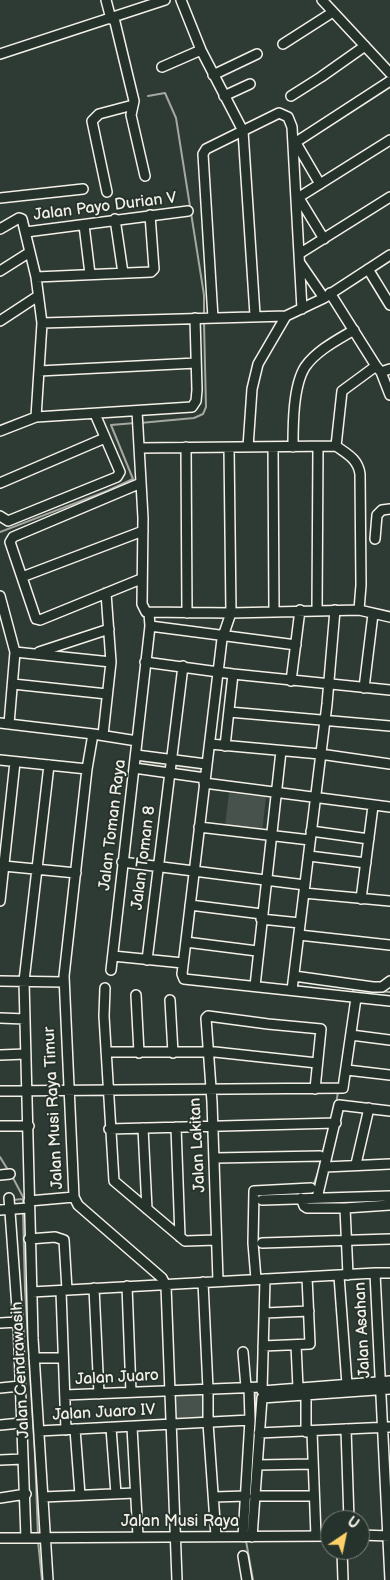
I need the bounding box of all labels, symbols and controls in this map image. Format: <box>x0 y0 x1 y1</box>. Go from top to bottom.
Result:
street label: Jalan Payo Durian V <box>32 189 178 225</box>
street label: Jalan Toman Raya <box>95 758 131 892</box>
street label: Jalan Toman 8 <box>128 805 160 911</box>
street label: Jalan Musi Raya Timur <box>40 1026 68 1190</box>
street label: Jalan Lakitan <box>186 1097 210 1193</box>
street label: Jalan Asahan <box>351 1282 375 1378</box>
street label: Jalan Cendrawasih <box>8 1301 34 1439</box>
street label: Jalan Juaro <box>75 1366 159 1390</box>
street label: Jalan Juaro IV <box>52 1401 156 1425</box>
north arrow <box>320 1510 370 1560</box>
street label: Jalan Musi Raya <box>121 1512 239 1532</box>
text: U <box>344 1513 362 1533</box>

